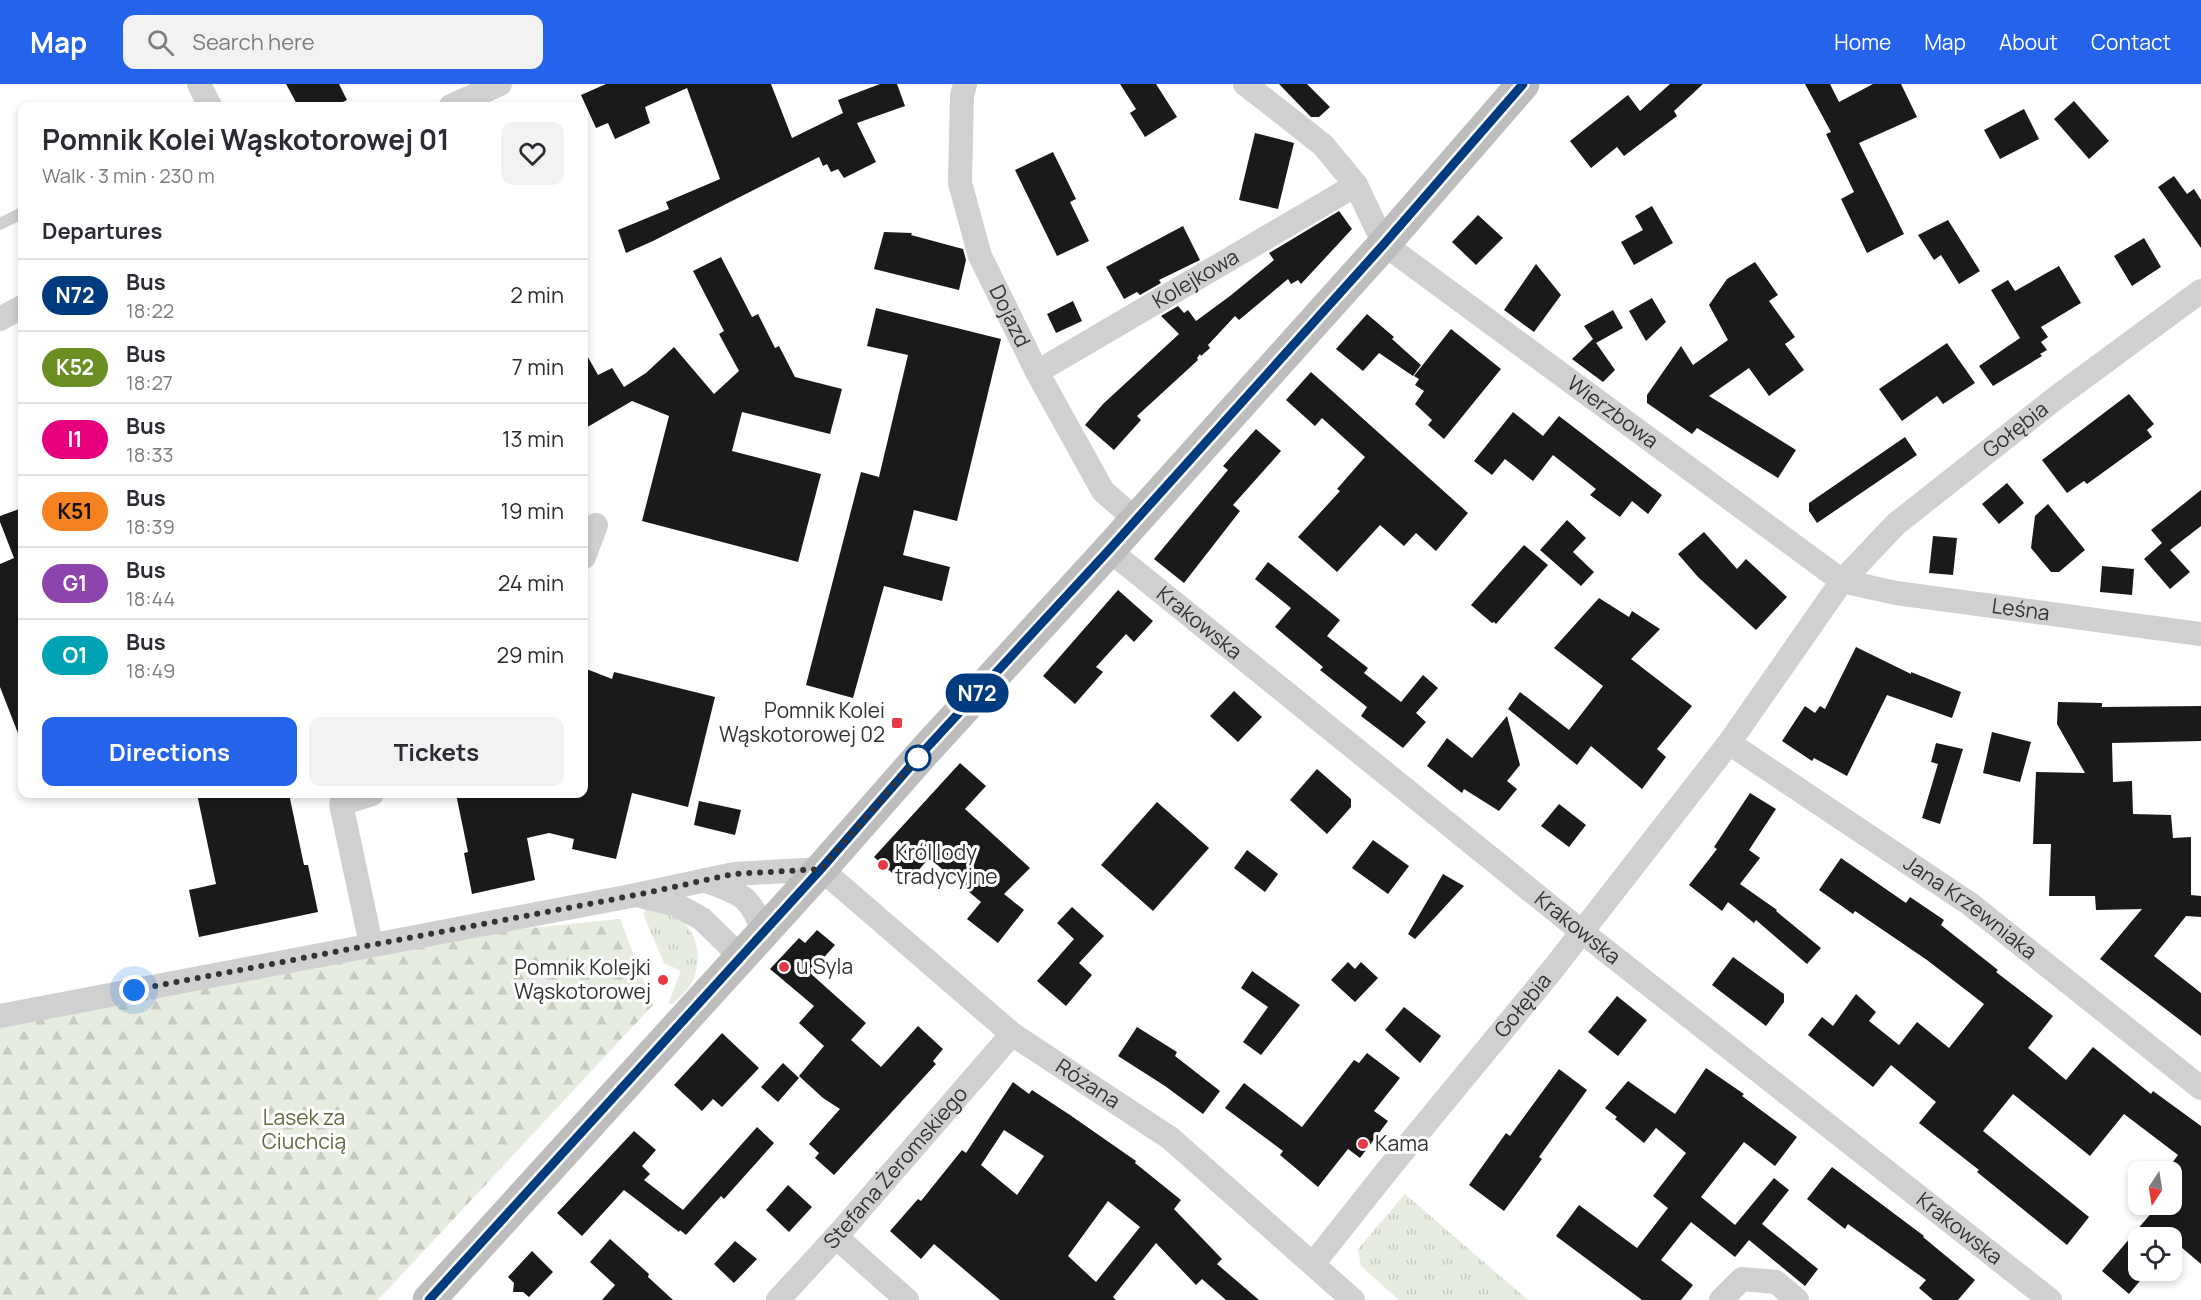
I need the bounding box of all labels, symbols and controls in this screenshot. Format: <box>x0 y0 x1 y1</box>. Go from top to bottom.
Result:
search box <box>123 15 543 69</box>
text: Map <box>30 23 87 61</box>
icon: search <box>144 26 177 59</box>
text: Search here <box>192 27 315 57</box>
text: Home <box>1834 28 1891 56</box>
text: Map <box>1924 28 1966 56</box>
text: About <box>1999 28 2058 56</box>
text: Contact <box>2091 28 2171 56</box>
text: Pomnik Kolei Wąskotorowej 01 <box>42 120 449 158</box>
button: heart <box>501 122 564 185</box>
text: Walk · 3 min · 230 m <box>42 162 215 189</box>
text: Departures <box>42 216 162 246</box>
street label: Kolejkowa <box>1147 242 1244 314</box>
text: Bus <box>126 267 166 297</box>
text: 2 min <box>510 280 564 310</box>
street label: Dojazd <box>983 280 1038 352</box>
text: N72 <box>56 281 94 309</box>
text: 18:22 <box>126 297 174 324</box>
text: Bus <box>126 339 166 369</box>
text: 7 min <box>512 352 564 382</box>
text: K52 <box>56 353 94 381</box>
street label: Wierzbowa <box>1562 368 1664 454</box>
text: 18:27 <box>126 369 173 396</box>
street label: Gołębia <box>1976 394 2053 463</box>
text: Bus <box>126 411 166 441</box>
text: 13 min <box>502 424 564 454</box>
text: I1 <box>67 425 83 453</box>
text: 18:33 <box>126 441 174 468</box>
text: Bus <box>126 483 166 513</box>
text: 19 min <box>501 496 564 526</box>
text: K51 <box>57 497 93 525</box>
text: 18:39 <box>126 513 175 540</box>
text: Bus <box>126 555 166 585</box>
text: 24 min <box>498 568 564 598</box>
text: G1 <box>63 569 87 597</box>
street label: Krakowska <box>1151 579 1248 665</box>
text: 18:44 <box>126 585 175 612</box>
street label: Leśna <box>1990 591 2052 627</box>
text: Bus <box>126 627 166 657</box>
text: 29 min <box>497 640 564 670</box>
text: O1 <box>63 641 87 669</box>
text: 18:49 <box>126 657 175 684</box>
line badge: N72 <box>942 674 1012 712</box>
text: N72 <box>958 679 996 707</box>
place label: Pomnik Kolei Wąskotorowej 02 <box>719 696 885 748</box>
marker: Pomnik Kolei Wąskotorowej 02 <box>890 716 904 730</box>
button: Directions <box>42 717 297 786</box>
button: Tickets <box>309 717 564 786</box>
unlabelled marker <box>905 745 931 771</box>
place label: Król lody tradycyjne <box>895 838 998 890</box>
street label: Jana Krzewniaka <box>1898 849 2043 965</box>
marker: Król lody tradycyjne <box>876 858 890 872</box>
street label: Krakowska <box>1529 884 1627 970</box>
place label: u Syla <box>796 952 853 980</box>
place label: Pomnik Kolejki Wąskotorowej <box>514 953 651 1005</box>
marker: u Syla <box>777 960 791 974</box>
street label: Gołębia <box>1487 967 1557 1043</box>
marker: Pomnik Kolejki Wąskotorowej <box>656 973 670 987</box>
your location <box>119 975 149 1005</box>
street label: Różana <box>1051 1052 1126 1114</box>
street label: Stefana Żeromskiego <box>817 1080 973 1255</box>
park label: Lasek za Ciuchcią <box>262 1103 346 1155</box>
place label: Kama <box>1375 1129 1429 1157</box>
marker: Kama <box>1356 1137 1370 1151</box>
north arrow <box>2128 1161 2182 1215</box>
map controls <box>2128 1161 2182 1281</box>
street label: Krakowska <box>1911 1185 2009 1271</box>
button: locate <box>2128 1227 2182 1281</box>

